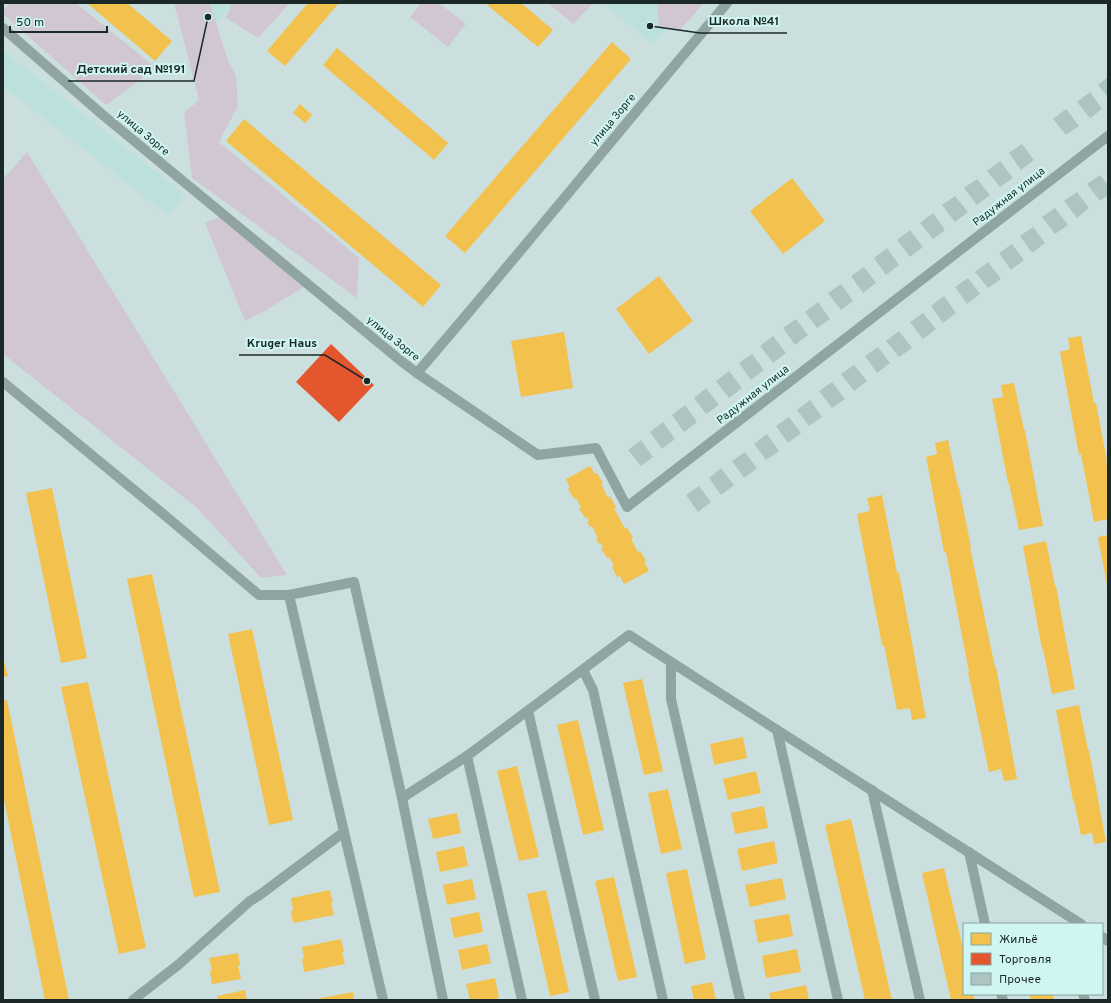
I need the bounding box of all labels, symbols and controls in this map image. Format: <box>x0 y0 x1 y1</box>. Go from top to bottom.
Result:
scale bar <box>10 8 107 34</box>
callout: Школа №41 <box>700 9 787 33</box>
text: Школа №41 <box>709 14 779 30</box>
text: 50 m <box>16 15 44 31</box>
callout: Детский сад №191 <box>68 57 194 81</box>
text: Детский сад №191 <box>76 62 186 78</box>
street label: улица Зорге <box>587 91 639 149</box>
street label: улица Зорге <box>114 107 172 159</box>
street label: Радужная улица <box>970 164 1048 230</box>
street label: улица Зорге <box>364 313 422 365</box>
callout: Kruger Haus <box>239 331 325 355</box>
text: Kruger Haus <box>247 336 317 352</box>
street label: Радужная улица <box>714 362 792 428</box>
legend <box>963 923 1103 995</box>
text: Жильё <box>999 932 1038 948</box>
text: Торговля <box>999 952 1051 968</box>
text: Прочее <box>999 972 1041 988</box>

